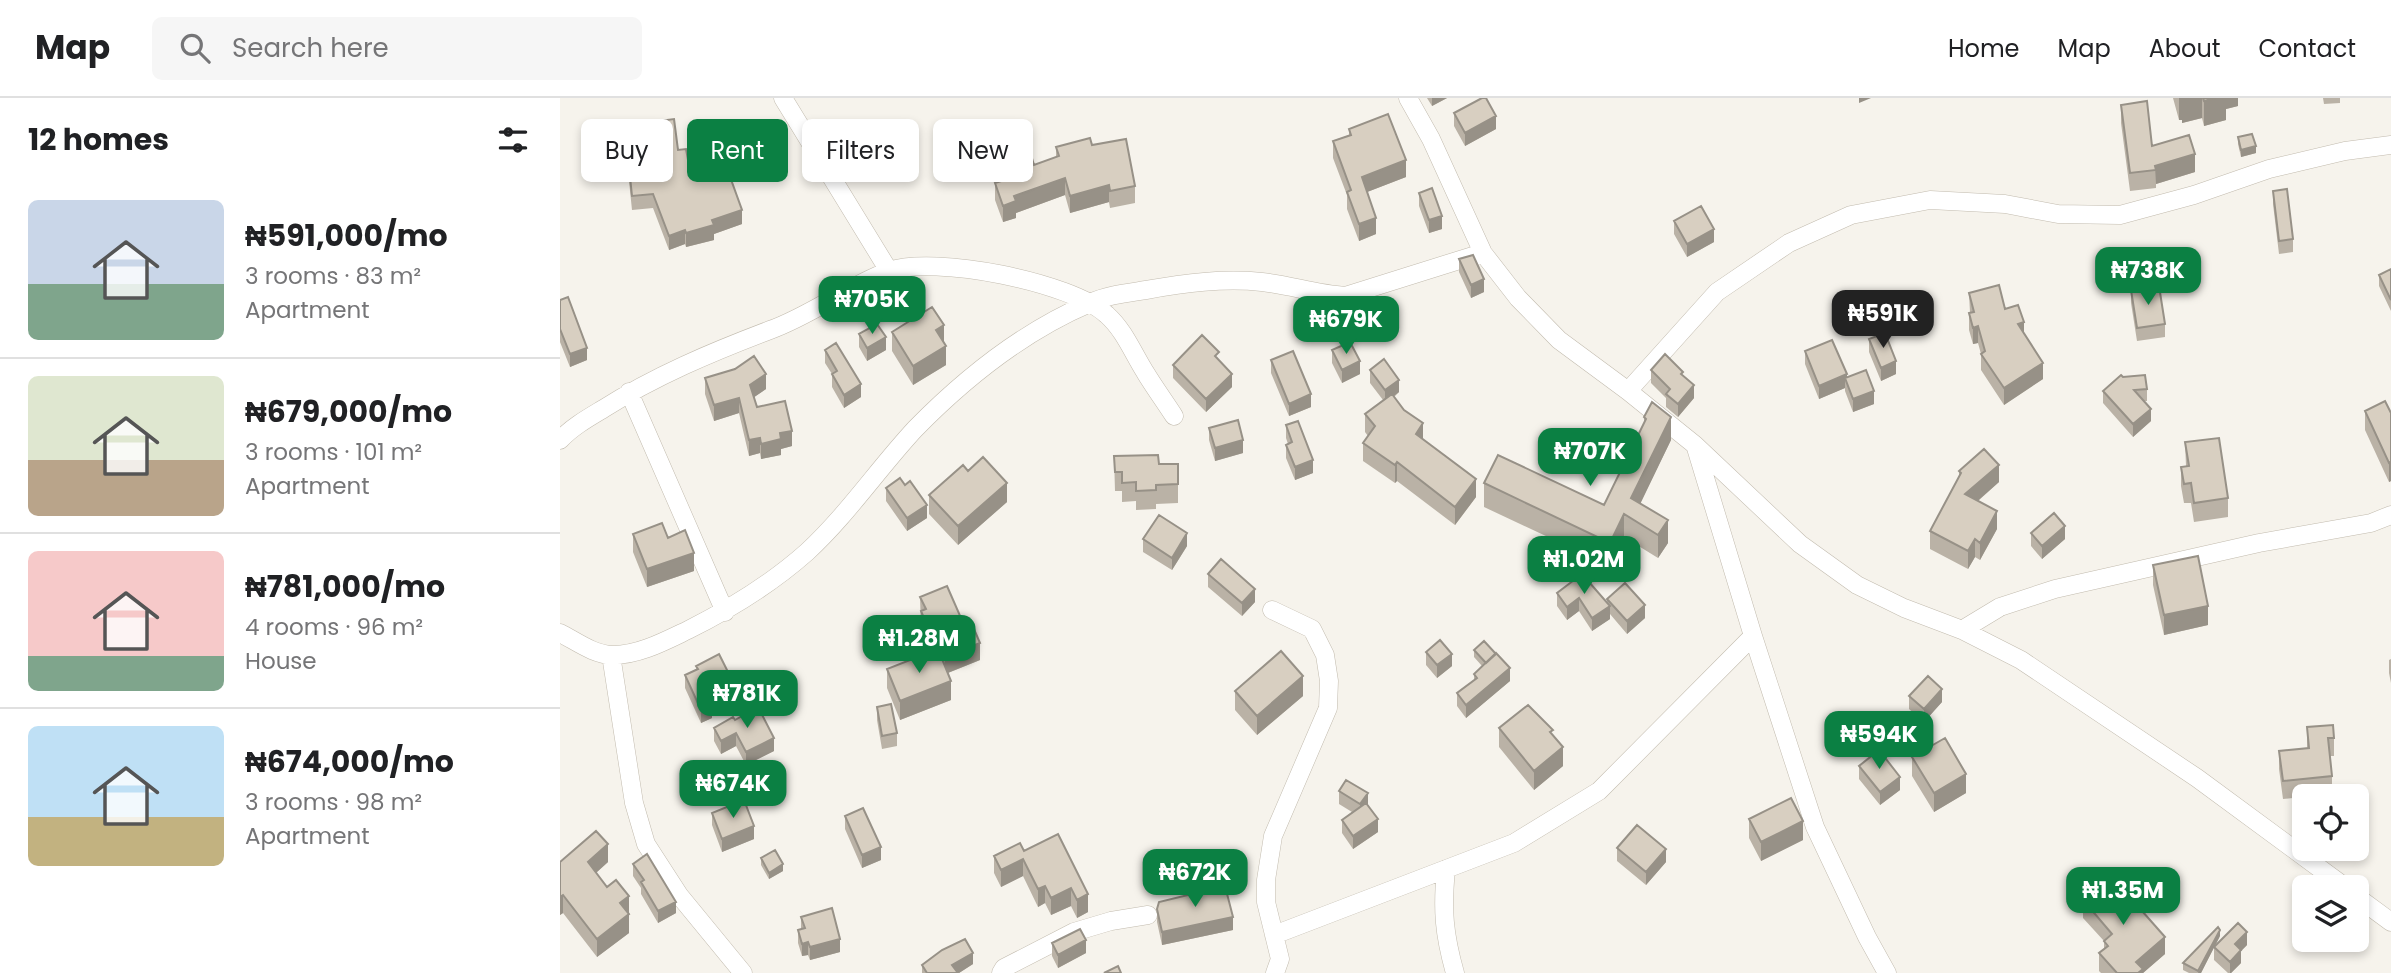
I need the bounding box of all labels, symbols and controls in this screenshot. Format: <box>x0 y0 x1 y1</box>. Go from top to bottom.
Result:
search box <box>152 17 642 80</box>
text: Map <box>35 24 110 71</box>
icon: search <box>176 29 214 67</box>
text: Search here <box>232 30 389 66</box>
text: Home <box>1948 32 2020 65</box>
text: Map <box>2058 32 2111 65</box>
text: About <box>2149 32 2220 65</box>
text: Contact <box>2258 32 2356 65</box>
text: 12 homes <box>28 118 169 161</box>
chip: Buy <box>581 119 673 182</box>
chip: Rent <box>687 119 788 182</box>
chip: Filters <box>802 119 919 182</box>
chip: New <box>933 119 1033 182</box>
icon: filters <box>494 121 532 159</box>
text: ₦591,000/mo <box>245 214 448 257</box>
icon: home <box>84 228 168 312</box>
pin: ₦738K <box>2099 248 2197 307</box>
text: ₦738K <box>2111 254 2185 286</box>
text: 3 rooms · 83 m² <box>245 260 421 292</box>
pin: ₦705K <box>823 276 921 336</box>
text: ₦705K <box>835 283 909 315</box>
pin: ₦591K <box>1834 290 1932 350</box>
text: Apartment <box>245 294 370 326</box>
pin: ₦679K <box>1297 296 1395 356</box>
text: ₦591K <box>1848 297 1918 329</box>
text: ₦679K <box>1309 303 1383 335</box>
text: ₦679,000/mo <box>245 390 452 433</box>
icon: home <box>84 404 168 488</box>
pin: ₦707K <box>1541 428 1639 488</box>
text: ₦707K <box>1554 435 1626 467</box>
text: 3 rooms · 101 m² <box>245 436 422 468</box>
text: Apartment <box>245 470 370 502</box>
pin: ₦1.02M <box>1527 536 1641 596</box>
text: ₦1.02M <box>1544 543 1625 575</box>
text: ₦781,000/mo <box>245 565 445 608</box>
icon: home <box>84 579 168 663</box>
text: 4 rooms · 96 m² <box>245 611 423 643</box>
pin: ₦1.28M <box>862 616 976 675</box>
text: ₦1.28M <box>879 622 959 654</box>
text: House <box>245 645 317 677</box>
pin: ₦781K <box>698 670 796 730</box>
text: ₦781K <box>713 677 781 709</box>
pin: ₦594K <box>1830 712 1928 771</box>
text: ₦594K <box>1840 718 1918 750</box>
text: ₦674,000/mo <box>245 740 454 783</box>
icon: home <box>84 754 168 838</box>
pin: ₦674K <box>684 760 782 820</box>
text: ₦674K <box>695 767 771 799</box>
map controls <box>2292 784 2369 952</box>
button: locate <box>2292 784 2369 861</box>
text: 3 rooms · 98 m² <box>245 786 422 818</box>
text: Apartment <box>245 820 370 852</box>
pin: ₦672K <box>1146 850 1244 909</box>
text: ₦672K <box>1159 856 1231 888</box>
pin: ₦1.35M <box>2066 868 2180 927</box>
text: ₦1.35M <box>2082 874 2164 906</box>
button: layers <box>2292 875 2369 952</box>

